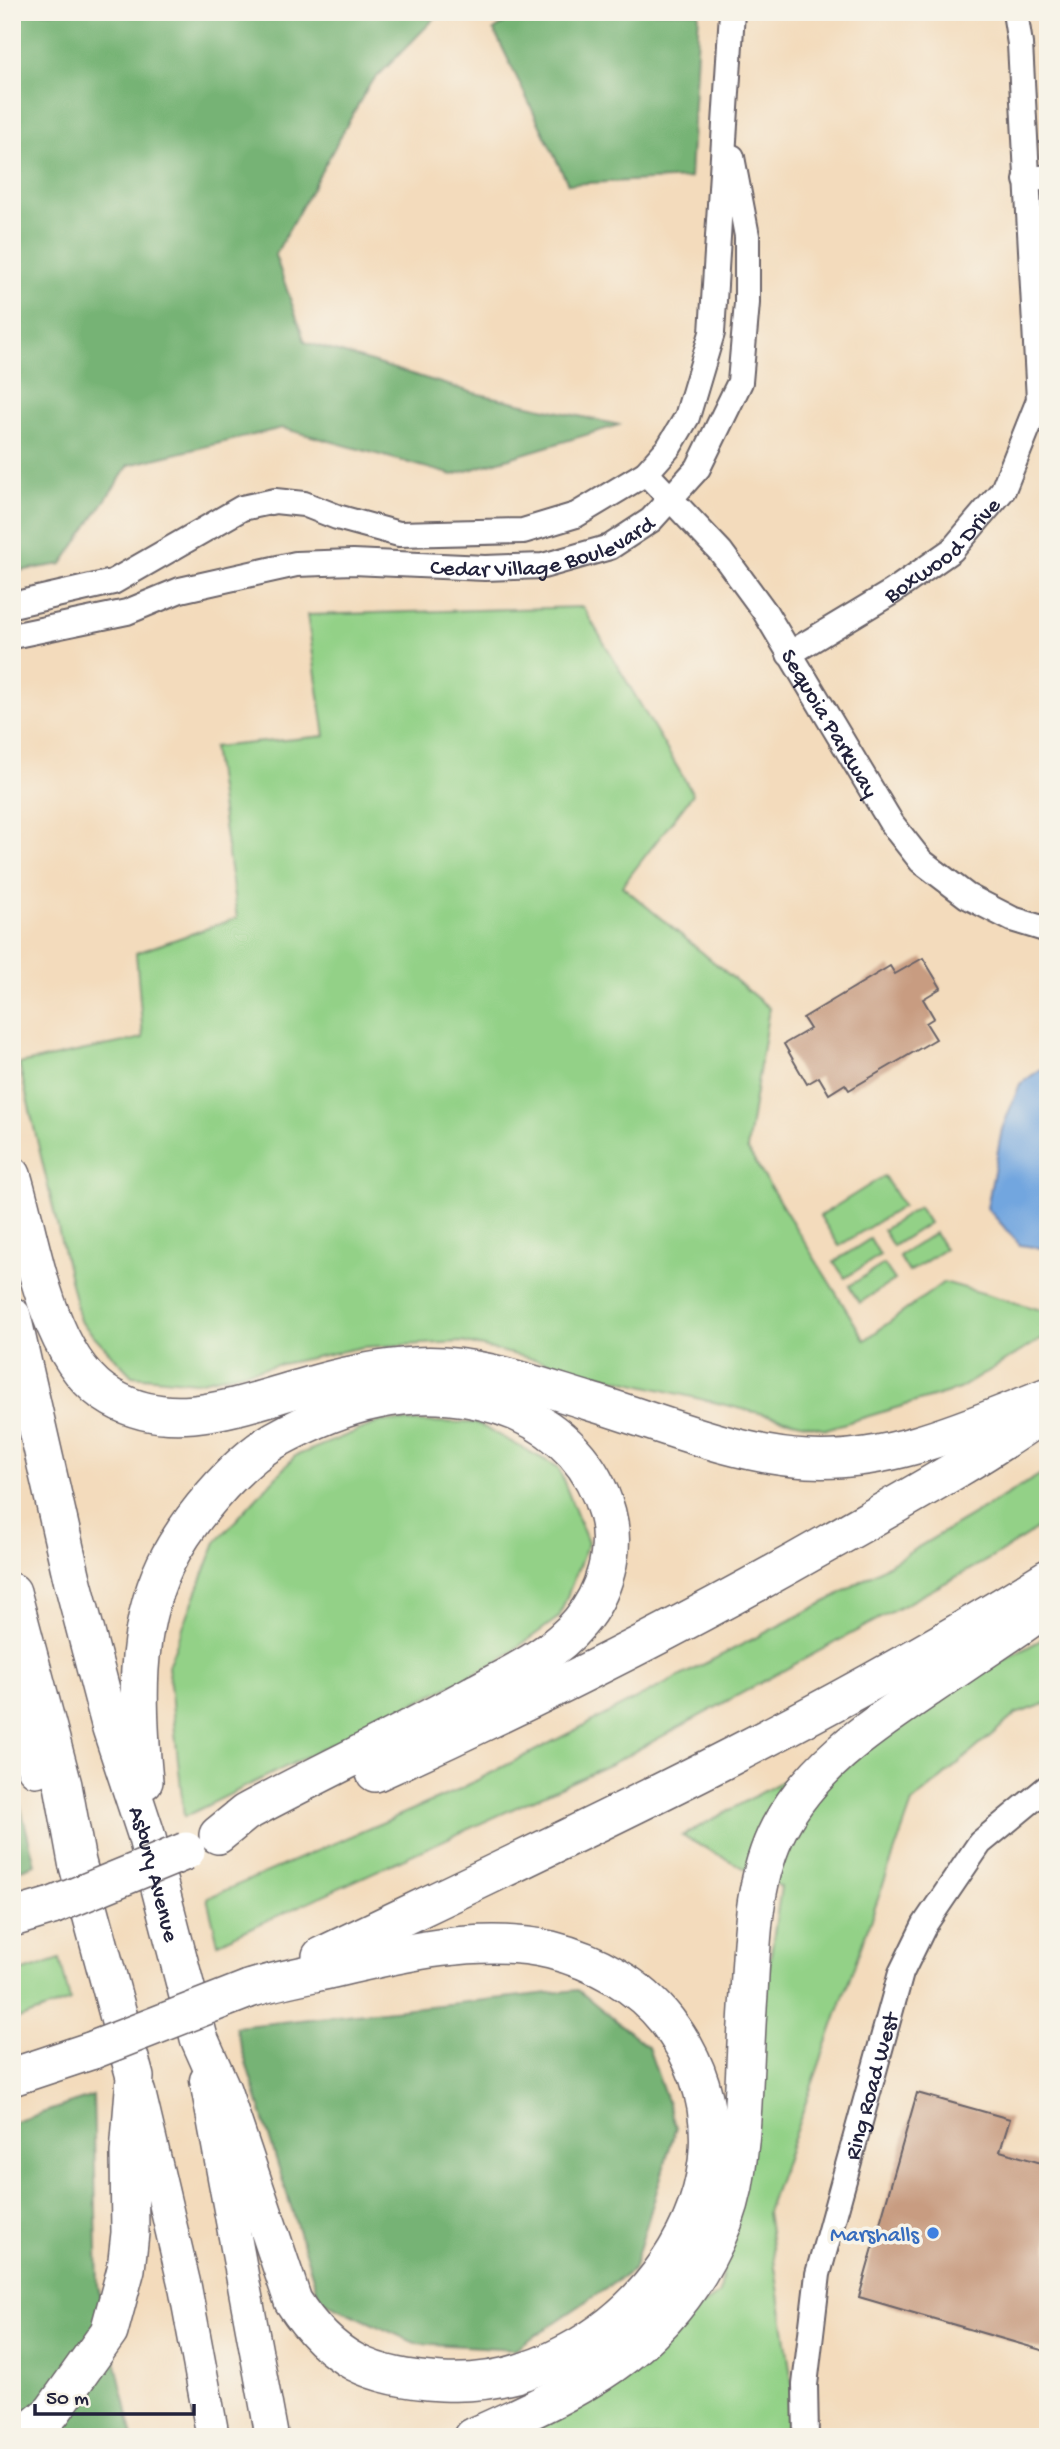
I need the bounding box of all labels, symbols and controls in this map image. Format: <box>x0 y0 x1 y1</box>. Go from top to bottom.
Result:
street label: Boxwood Drive <box>880 492 1008 611</box>
street label: Cedar Village Boulevard <box>430 511 662 585</box>
street label: Sequoia Parkway <box>773 645 883 803</box>
street label: Asbury Avenue <box>121 1803 184 1946</box>
street label: Ring Road West <box>840 2009 907 2163</box>
place label: Marshalls <box>830 2223 920 2250</box>
marker: Marshalls <box>925 2225 941 2241</box>
scale bar <box>35 2372 194 2416</box>
text: 50 m <box>46 2388 89 2413</box>

